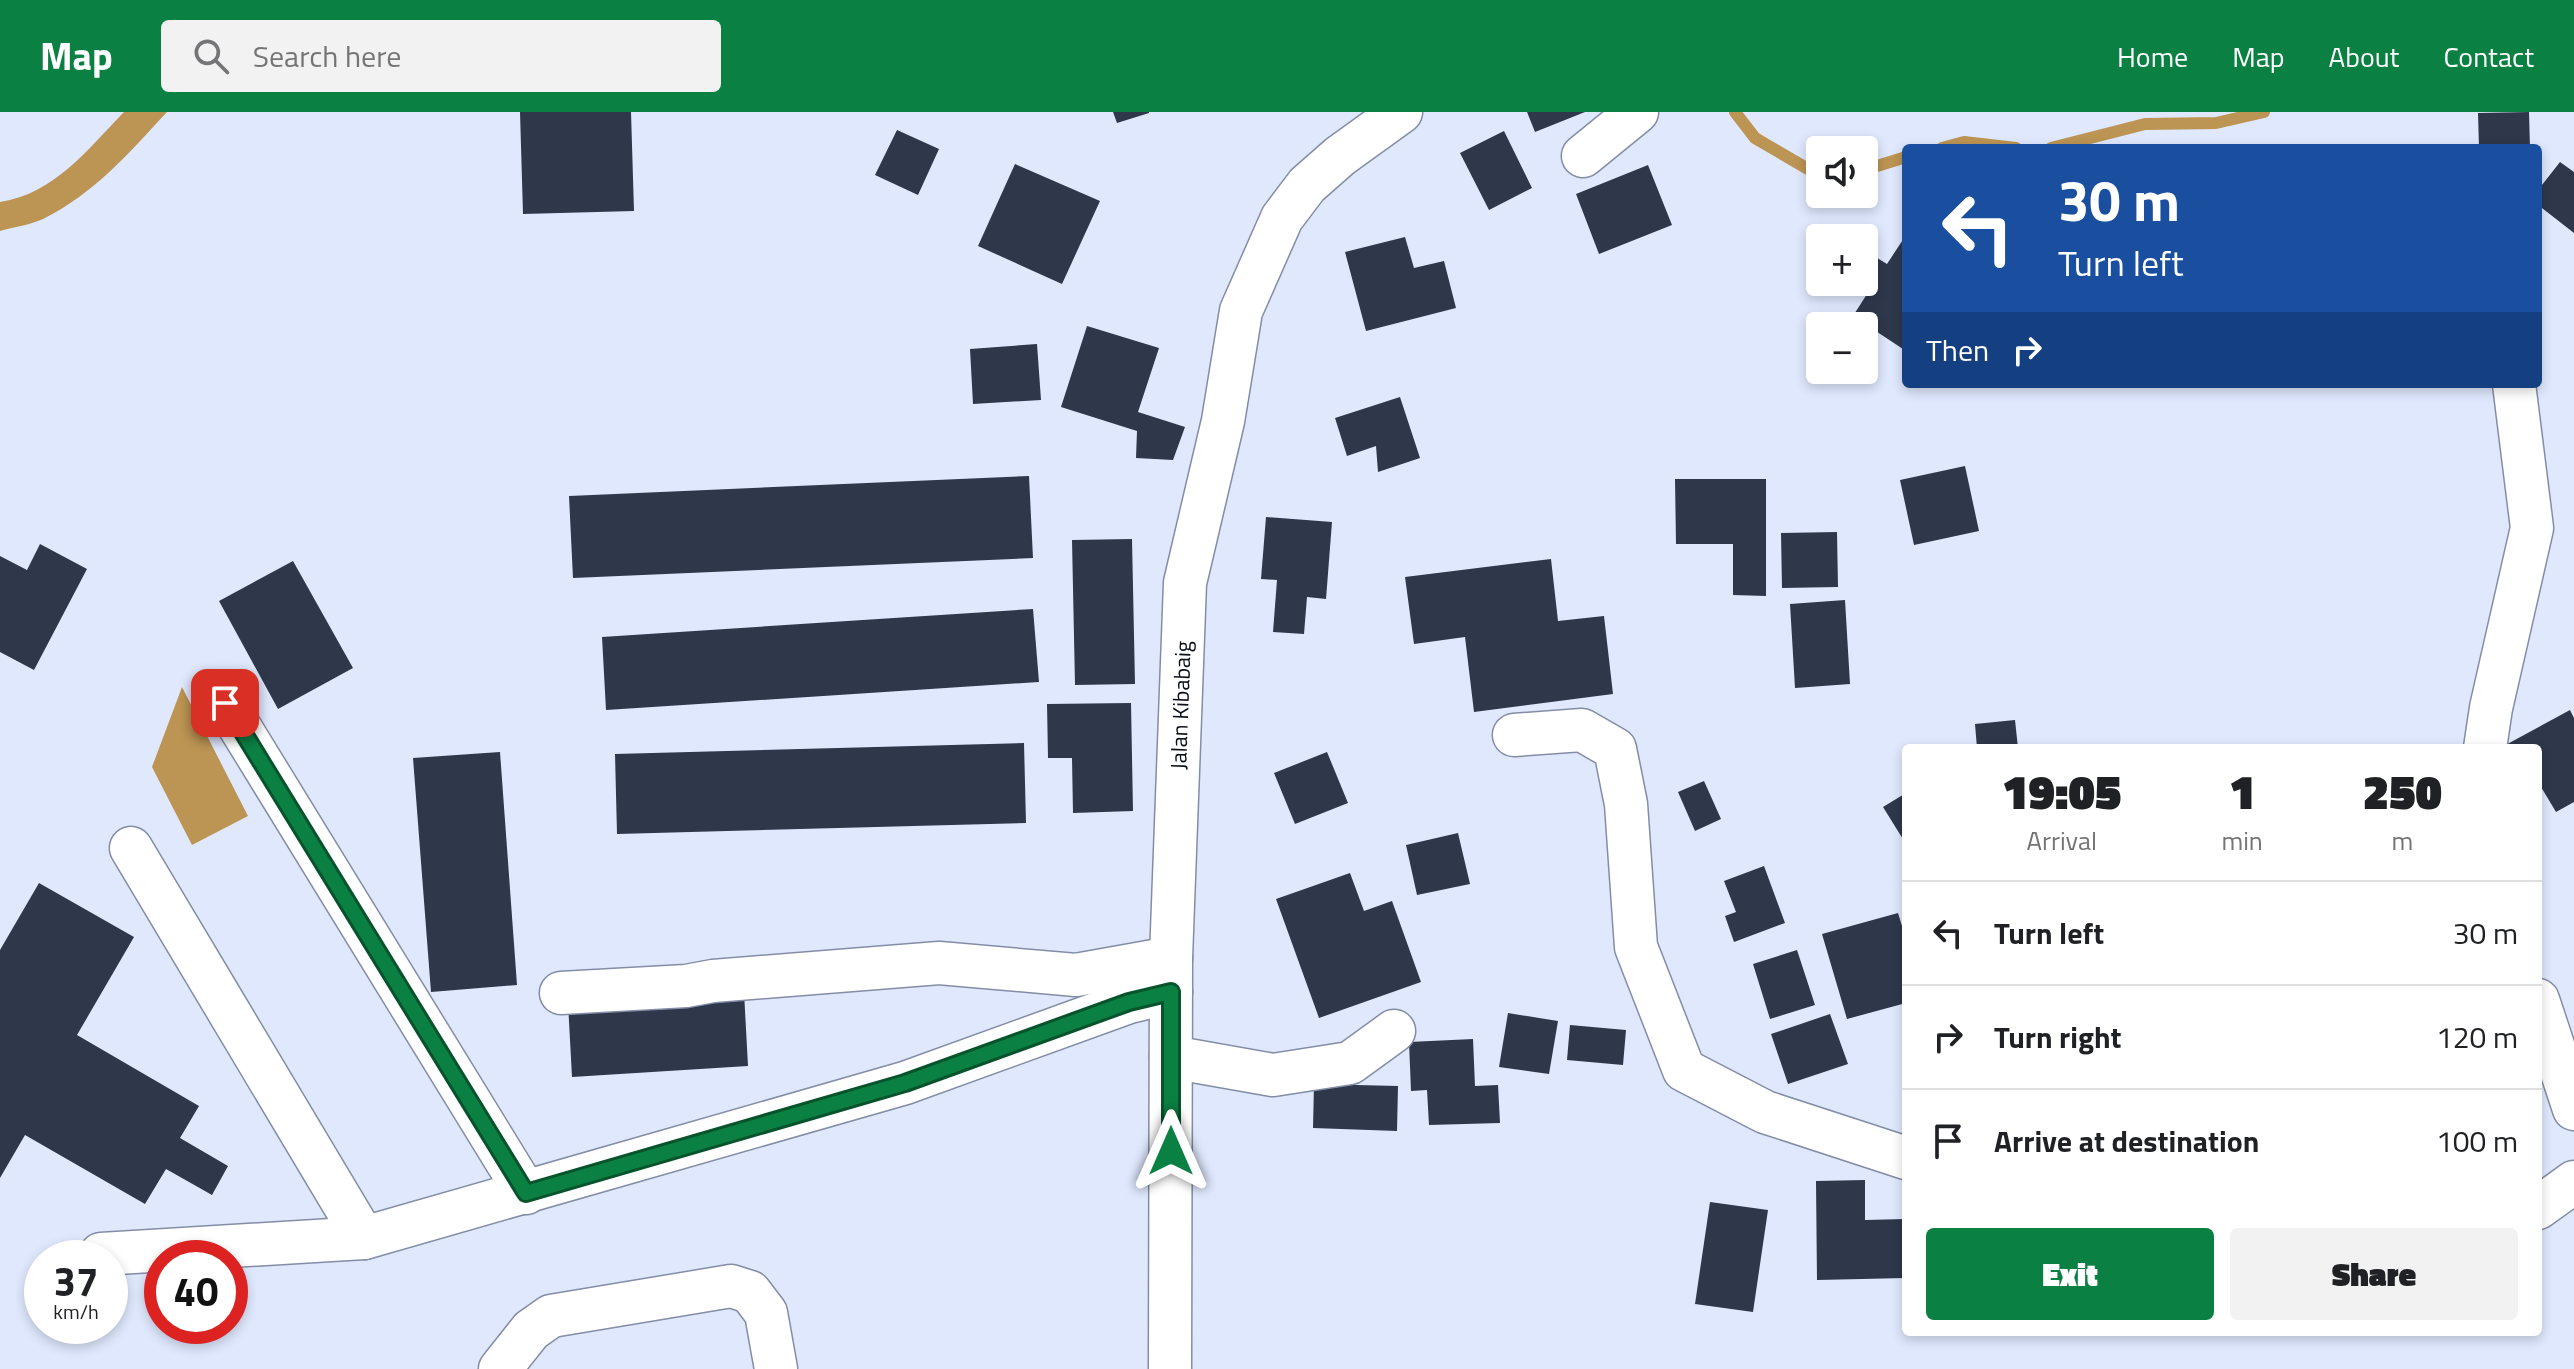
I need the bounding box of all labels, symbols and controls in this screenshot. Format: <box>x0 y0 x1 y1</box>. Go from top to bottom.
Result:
search box <box>161 20 721 92</box>
text: Map <box>40 27 113 85</box>
text: Search here <box>253 33 402 79</box>
icon: search <box>189 34 233 78</box>
text: Home <box>2117 35 2188 78</box>
text: Map <box>2232 35 2285 78</box>
text: About <box>2329 35 2399 78</box>
text: Contact <box>2443 35 2534 78</box>
map controls <box>1806 136 1878 384</box>
button: sound <box>1806 136 1878 208</box>
text: 30 m <box>2058 158 2180 243</box>
icon: left <box>1926 176 2030 280</box>
button: + <box>1806 224 1878 296</box>
text: Turn left <box>2058 235 2184 290</box>
button: − <box>1806 312 1878 384</box>
text: Then <box>1926 327 1989 373</box>
icon: right <box>2005 328 2049 372</box>
street label: Jalan Kibabaig <box>1161 640 1200 770</box>
pin <box>191 669 259 737</box>
icon: arrive <box>203 681 247 725</box>
text: 19:05 <box>2002 755 2121 828</box>
text: 1 <box>2229 755 2255 828</box>
text: 250 <box>2363 755 2442 828</box>
text: Arrival <box>2026 821 2097 860</box>
text: min <box>2221 821 2263 860</box>
text: m <box>2392 821 2413 860</box>
text: Turn left <box>1994 910 2104 956</box>
text: 30 m <box>2453 910 2518 956</box>
icon: left <box>1926 911 1970 955</box>
text: Turn right <box>1994 1014 2122 1060</box>
text: 120 m <box>2436 1014 2518 1060</box>
icon: right <box>1926 1015 1970 1059</box>
position arrow <box>1129 1109 1213 1193</box>
text: Arrive at destination <box>1994 1118 2259 1164</box>
text: 100 m <box>2436 1118 2518 1164</box>
icon: arrive <box>1926 1119 1970 1163</box>
button: Exit <box>1926 1228 2214 1320</box>
button: Share <box>2230 1228 2518 1320</box>
speed limit sign: 40 <box>144 1240 248 1344</box>
text: 37 <box>54 1251 98 1312</box>
text: km/h <box>53 1296 99 1327</box>

